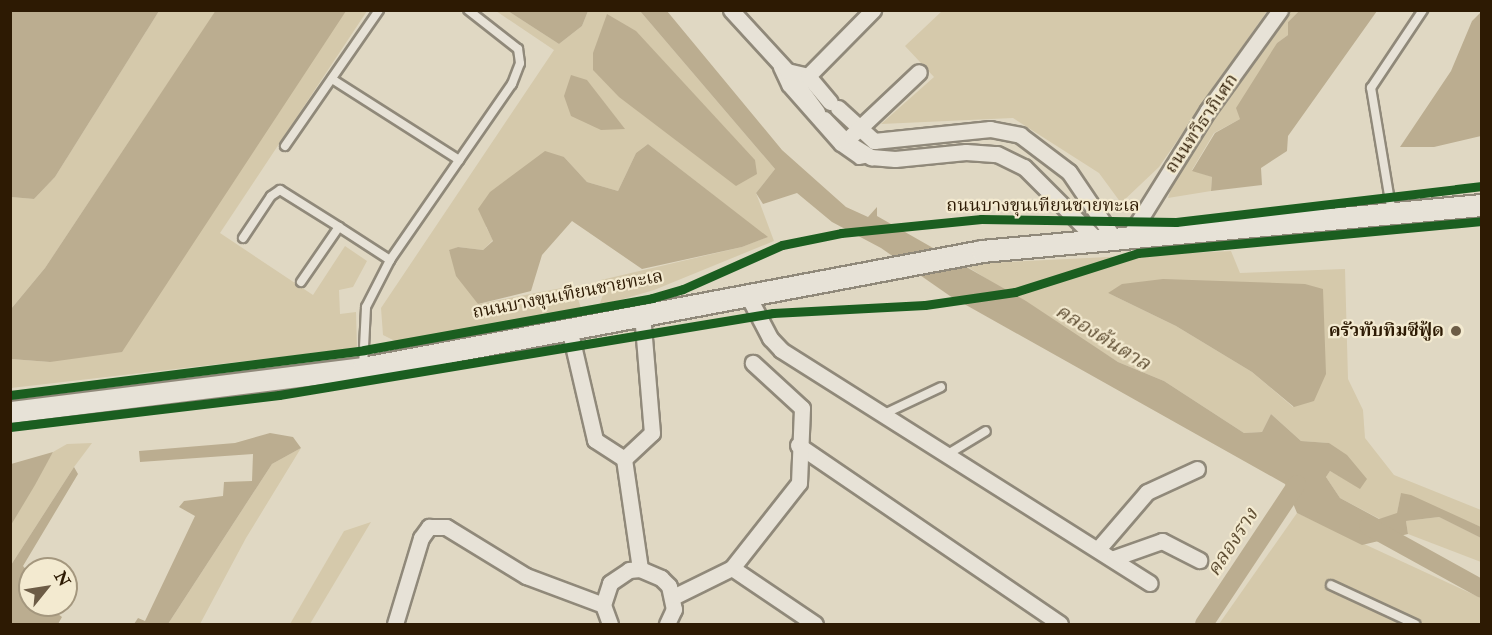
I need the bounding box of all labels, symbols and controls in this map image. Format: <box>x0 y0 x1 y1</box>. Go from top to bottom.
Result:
street label: ถนนทวีธาภิเศก <box>1161 70 1243 178</box>
street label: ถนนบางขุนเทียนชายทะเล <box>946 195 1140 217</box>
street label: ถนนบางขุนเทียนชายทะเล <box>471 266 665 324</box>
water label: คลองต้นตาล <box>1051 298 1155 376</box>
place label: ครัวทับทิมซีฟู้ด <box>1329 320 1444 342</box>
marker: ครัวทับทิมซีฟู้ด <box>1449 324 1463 338</box>
water label: คลองราง <box>1201 504 1263 580</box>
north arrow <box>18 557 78 617</box>
text: N <box>50 568 74 590</box>

